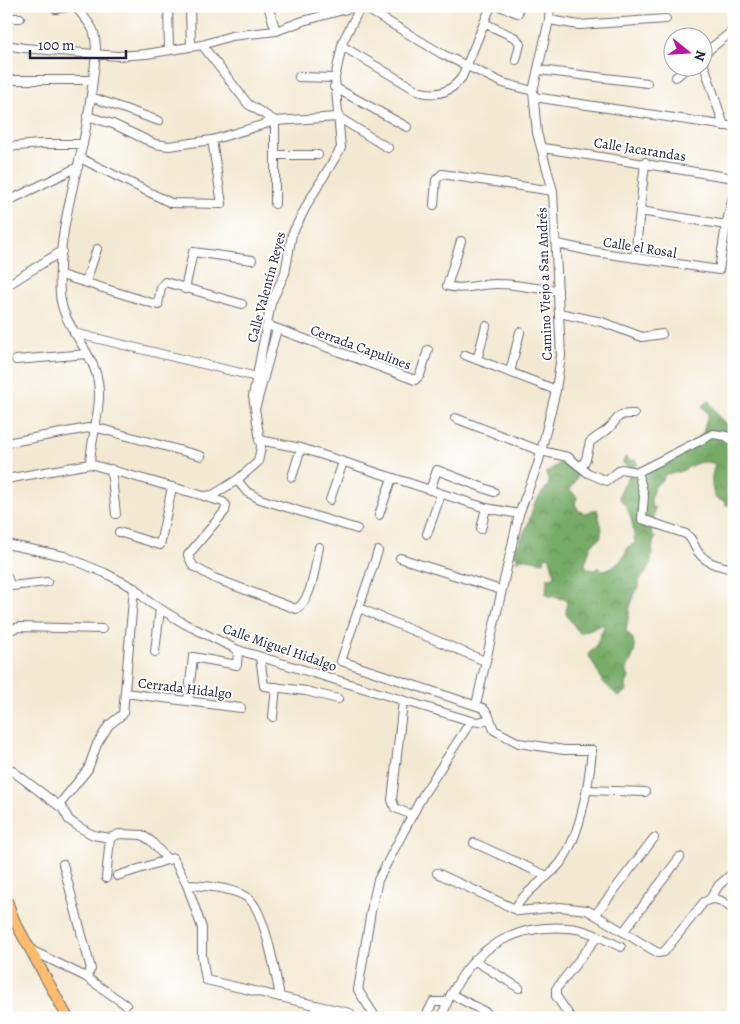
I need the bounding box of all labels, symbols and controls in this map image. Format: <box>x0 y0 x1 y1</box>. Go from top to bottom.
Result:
scale bar <box>30 28 126 60</box>
north arrow <box>662 28 712 78</box>
text: 100 m <box>38 35 75 55</box>
text: N <box>689 48 711 63</box>
street label: Calle Jacarandas <box>592 133 687 166</box>
street label: Camino Viejo a San Andrés <box>532 207 557 361</box>
street label: Calle Valentín Reyes <box>243 230 290 345</box>
street label: Calle el Rosal <box>602 232 679 263</box>
street label: Cerrada Capulines <box>308 320 414 375</box>
street label: Calle Miguel Hidalgo <box>220 619 340 676</box>
street label: Cerrada Hidalgo <box>137 673 233 704</box>

